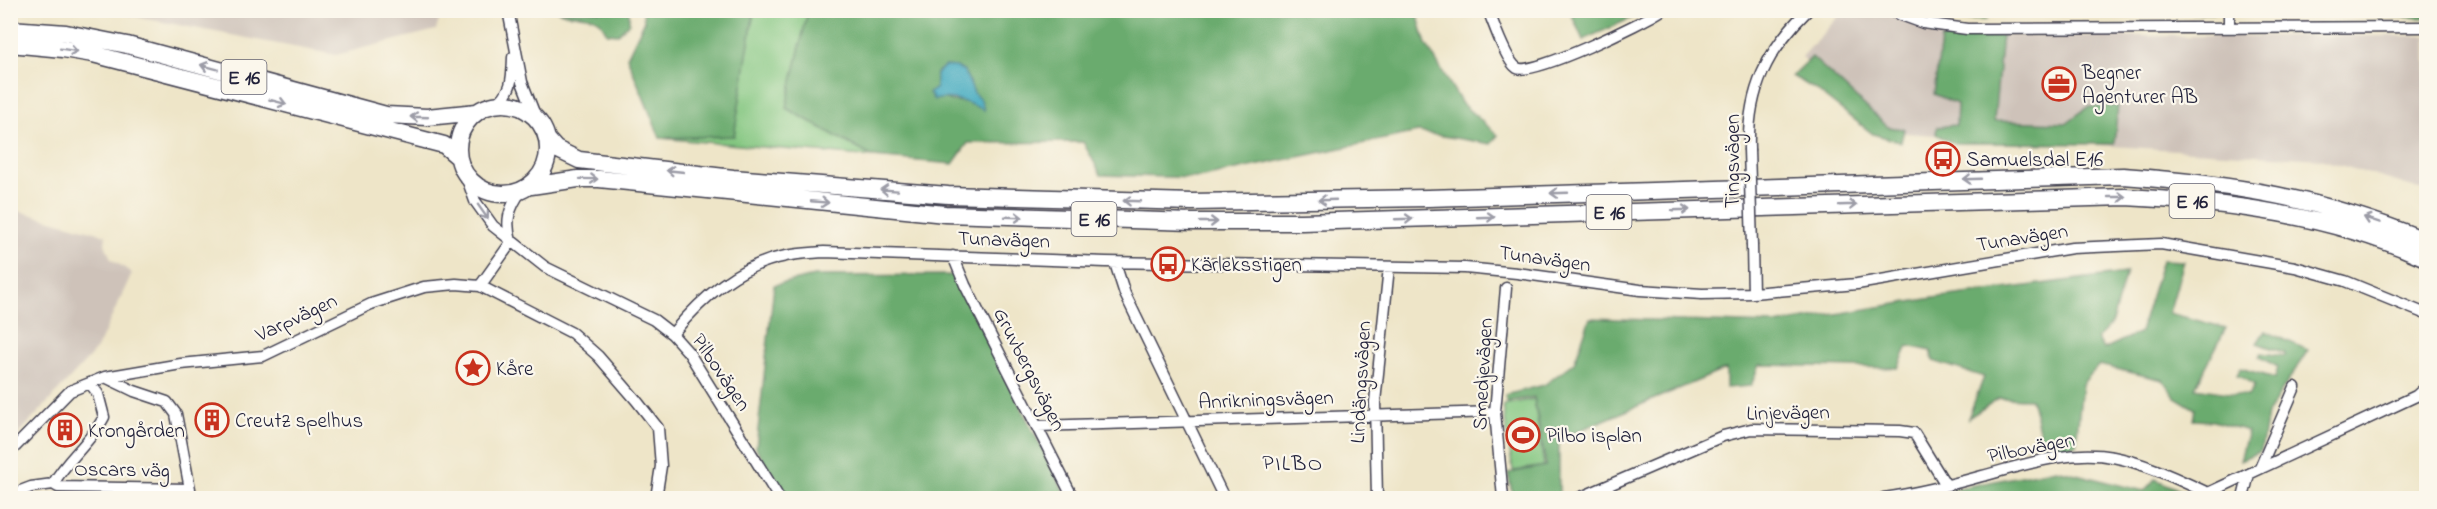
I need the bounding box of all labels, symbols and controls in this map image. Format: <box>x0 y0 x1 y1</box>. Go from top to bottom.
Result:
one-way arrow <box>58 44 78 55</box>
place label: Begner Agenturer AB <box>2081 59 2198 115</box>
road number: E 16 <box>222 60 266 94</box>
one-way arrow <box>200 61 219 72</box>
office icon: Begner Agenturer AB <box>2041 66 2077 102</box>
one-way arrow <box>268 97 287 108</box>
one-way arrow <box>409 111 429 123</box>
street label: Tingsvägen <box>1719 114 1751 208</box>
bus stop icon: Samuelsdal E16 <box>1925 141 1961 177</box>
place label: Samuelsdal E16 <box>1966 146 2103 176</box>
one-way arrow <box>665 165 685 176</box>
one-way arrow <box>579 173 599 185</box>
one-way arrow <box>1962 173 1982 185</box>
road number: E 16 <box>2170 184 2214 218</box>
one-way arrow <box>880 185 900 196</box>
one-way arrow <box>1549 187 1569 199</box>
one-way arrow <box>2107 192 2127 203</box>
one-way arrow <box>1123 195 1143 206</box>
one-way arrow <box>1318 195 1338 206</box>
road number: E 16 <box>1586 195 1632 229</box>
one-way arrow <box>809 197 829 208</box>
one-way arrow <box>1837 199 1857 210</box>
road number: E 16 <box>1072 202 1116 236</box>
one-way arrow <box>477 204 489 220</box>
one-way arrow <box>1671 204 1691 216</box>
one-way arrow <box>1004 211 1024 223</box>
one-way arrow <box>1476 211 1496 222</box>
one-way arrow <box>1394 214 1414 225</box>
one-way arrow <box>2363 214 2382 225</box>
one-way arrow <box>1199 216 1219 228</box>
street label: Tunavägen <box>1974 217 2071 263</box>
street label: Tunavägen <box>957 224 1051 260</box>
street label: Tunavägen <box>1497 239 1593 283</box>
bus stop icon: Kärleksstigen <box>1150 246 1186 282</box>
place label: Kärleksstigen <box>1191 251 1302 283</box>
street label: Varpvägen <box>250 287 343 353</box>
street label: Gruvbergsvägen <box>982 303 1072 438</box>
street label: Smedjevägen <box>1466 317 1504 431</box>
street label: Lindängsvägen <box>1344 320 1382 444</box>
street label: Pilbovägen <box>682 328 757 419</box>
place icon: Kåre <box>455 350 491 386</box>
place label: Kåre <box>496 355 534 385</box>
street label: Anrikningsvägen <box>1198 384 1334 420</box>
street label: Linjevägen <box>1746 398 1830 432</box>
building icon: Creutz spelhus <box>194 402 230 438</box>
place label: Creutz spelhus <box>235 407 363 437</box>
building icon: Krongården <box>47 412 83 448</box>
place label: Krongården <box>88 417 185 449</box>
sports icon: Pilbo isplan <box>1505 417 1541 453</box>
place label: Pilbo isplan <box>1546 422 1642 452</box>
street label: Pilbovägen <box>1985 426 2078 474</box>
district label: PILBO <box>1262 449 1324 481</box>
street label: Oscars väg <box>74 455 170 489</box>

